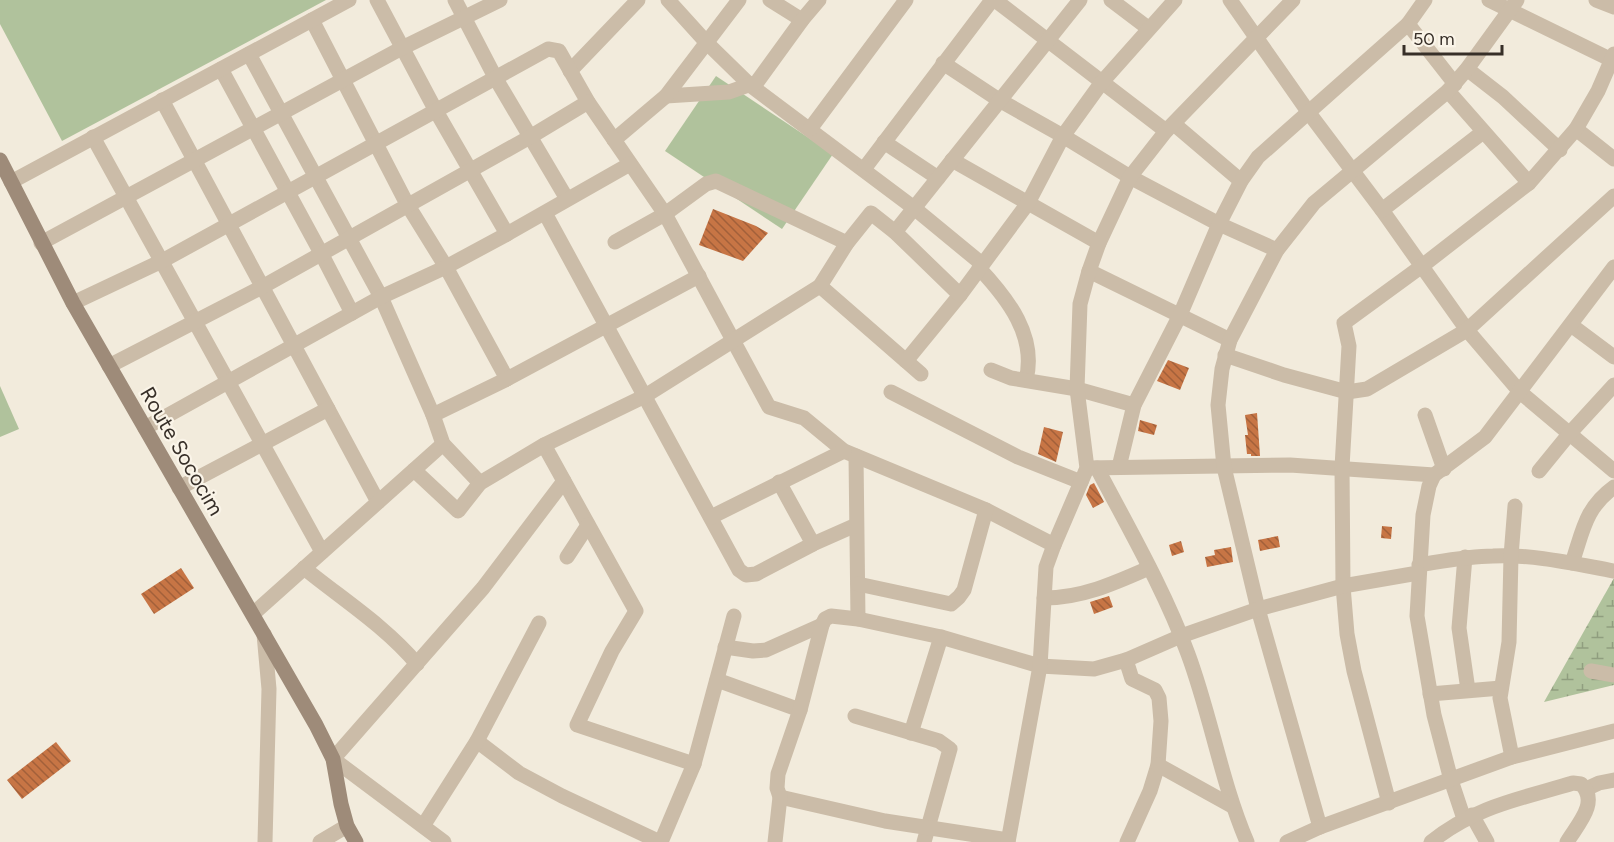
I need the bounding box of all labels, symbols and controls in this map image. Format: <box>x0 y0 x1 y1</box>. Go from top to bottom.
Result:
scale bar <box>1404 18 1502 56</box>
text: 50 m <box>1413 28 1455 50</box>
street label: Route Sococim <box>135 382 229 520</box>

